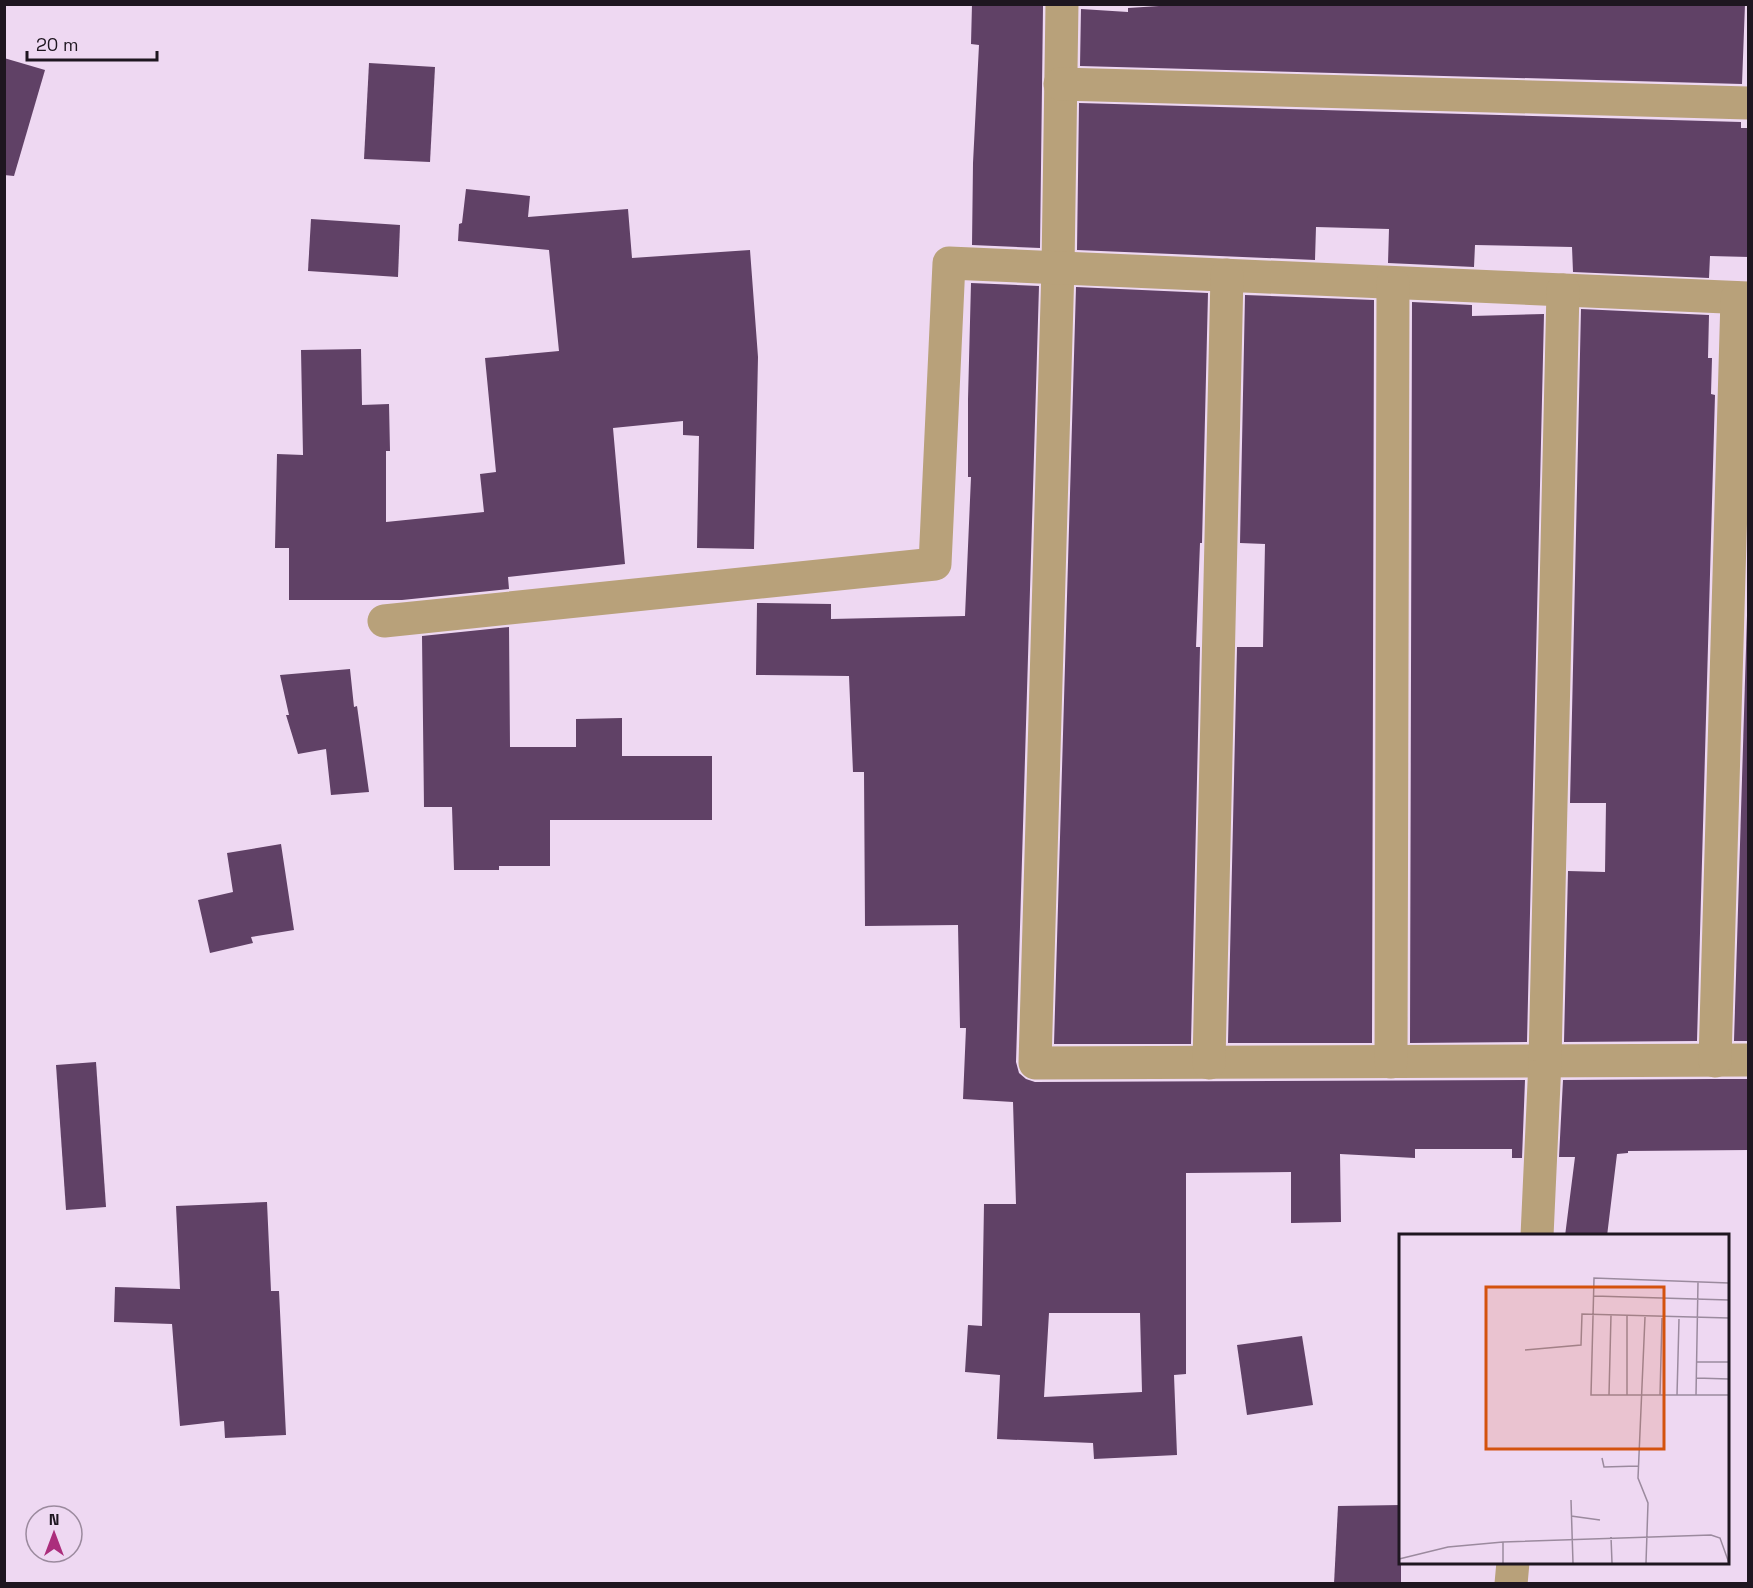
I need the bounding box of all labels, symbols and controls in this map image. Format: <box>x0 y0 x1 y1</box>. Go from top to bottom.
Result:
scale bar <box>27 24 158 62</box>
text: 20 m <box>36 33 79 56</box>
inset map <box>1399 1234 1729 1564</box>
north arrow <box>24 1504 84 1564</box>
text: N <box>49 1509 59 1530</box>

